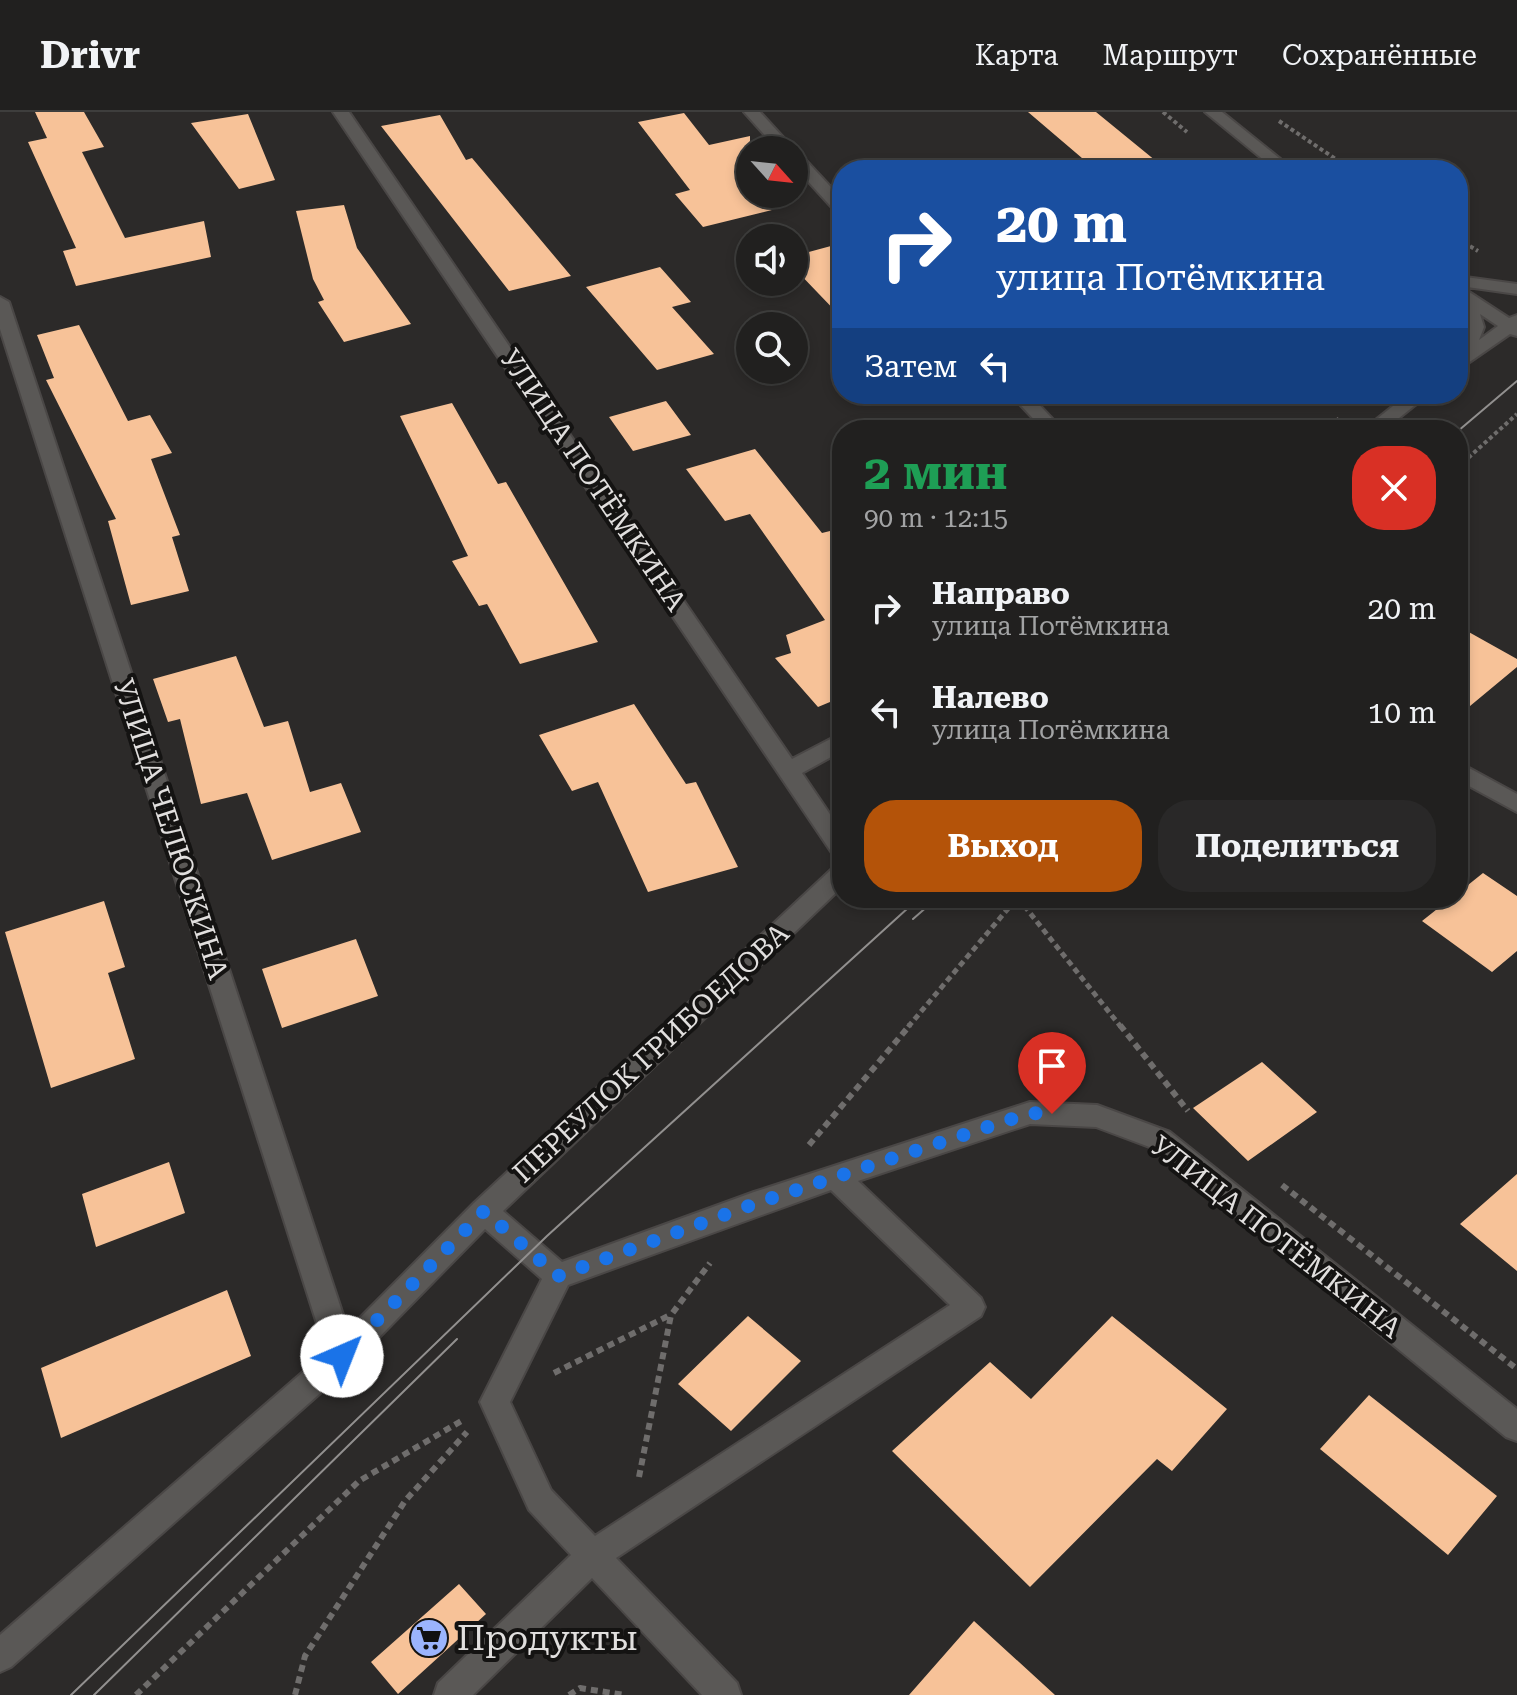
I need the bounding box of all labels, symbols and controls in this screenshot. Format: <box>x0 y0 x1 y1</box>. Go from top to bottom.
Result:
text: Drivr <box>40 33 140 77</box>
text: Карта <box>975 39 1059 72</box>
text: Маршрут <box>1103 39 1238 72</box>
text: Сохранённые <box>1282 39 1477 72</box>
north arrow <box>736 136 808 208</box>
map controls <box>736 136 808 384</box>
text: 20 m <box>996 190 1127 256</box>
icon: right <box>864 192 968 296</box>
button: sound <box>736 224 808 296</box>
text: улица Потёмкина <box>996 257 1325 299</box>
button: search <box>736 312 808 384</box>
street label: УЛИЦА ПОТЁМКИНА <box>493 343 693 617</box>
icon: left <box>973 344 1017 388</box>
text: Затем <box>864 349 957 384</box>
text: 2 мин <box>864 445 1007 501</box>
button: close <box>1352 446 1436 530</box>
text: 90 m · 12:15 <box>864 503 1008 533</box>
text: Направо <box>932 576 1070 611</box>
icon: right <box>864 586 908 630</box>
text: 20 m <box>1367 591 1436 626</box>
text: улица Потёмкина <box>932 611 1169 641</box>
street label: УЛИЦА ЧЕЛЮСКИНА <box>107 675 235 984</box>
text: Налево <box>932 680 1049 715</box>
icon: left <box>864 690 908 734</box>
text: 10 m <box>1367 695 1436 730</box>
text: улица Потёмкина <box>932 715 1169 745</box>
button: Выход <box>864 800 1142 892</box>
button: Поделиться <box>1158 800 1436 892</box>
street label: ПЕРЕУЛОК ГРИБОЕДОВА <box>506 916 796 1189</box>
pin <box>1018 1032 1086 1114</box>
icon: arrive <box>1030 1044 1074 1088</box>
street label: УЛИЦА ПОТЁМКИНА <box>1144 1129 1408 1345</box>
position arrow <box>300 1314 384 1398</box>
supermarket icon: Продукты <box>408 1617 450 1659</box>
place label: Продукты <box>457 1618 638 1658</box>

